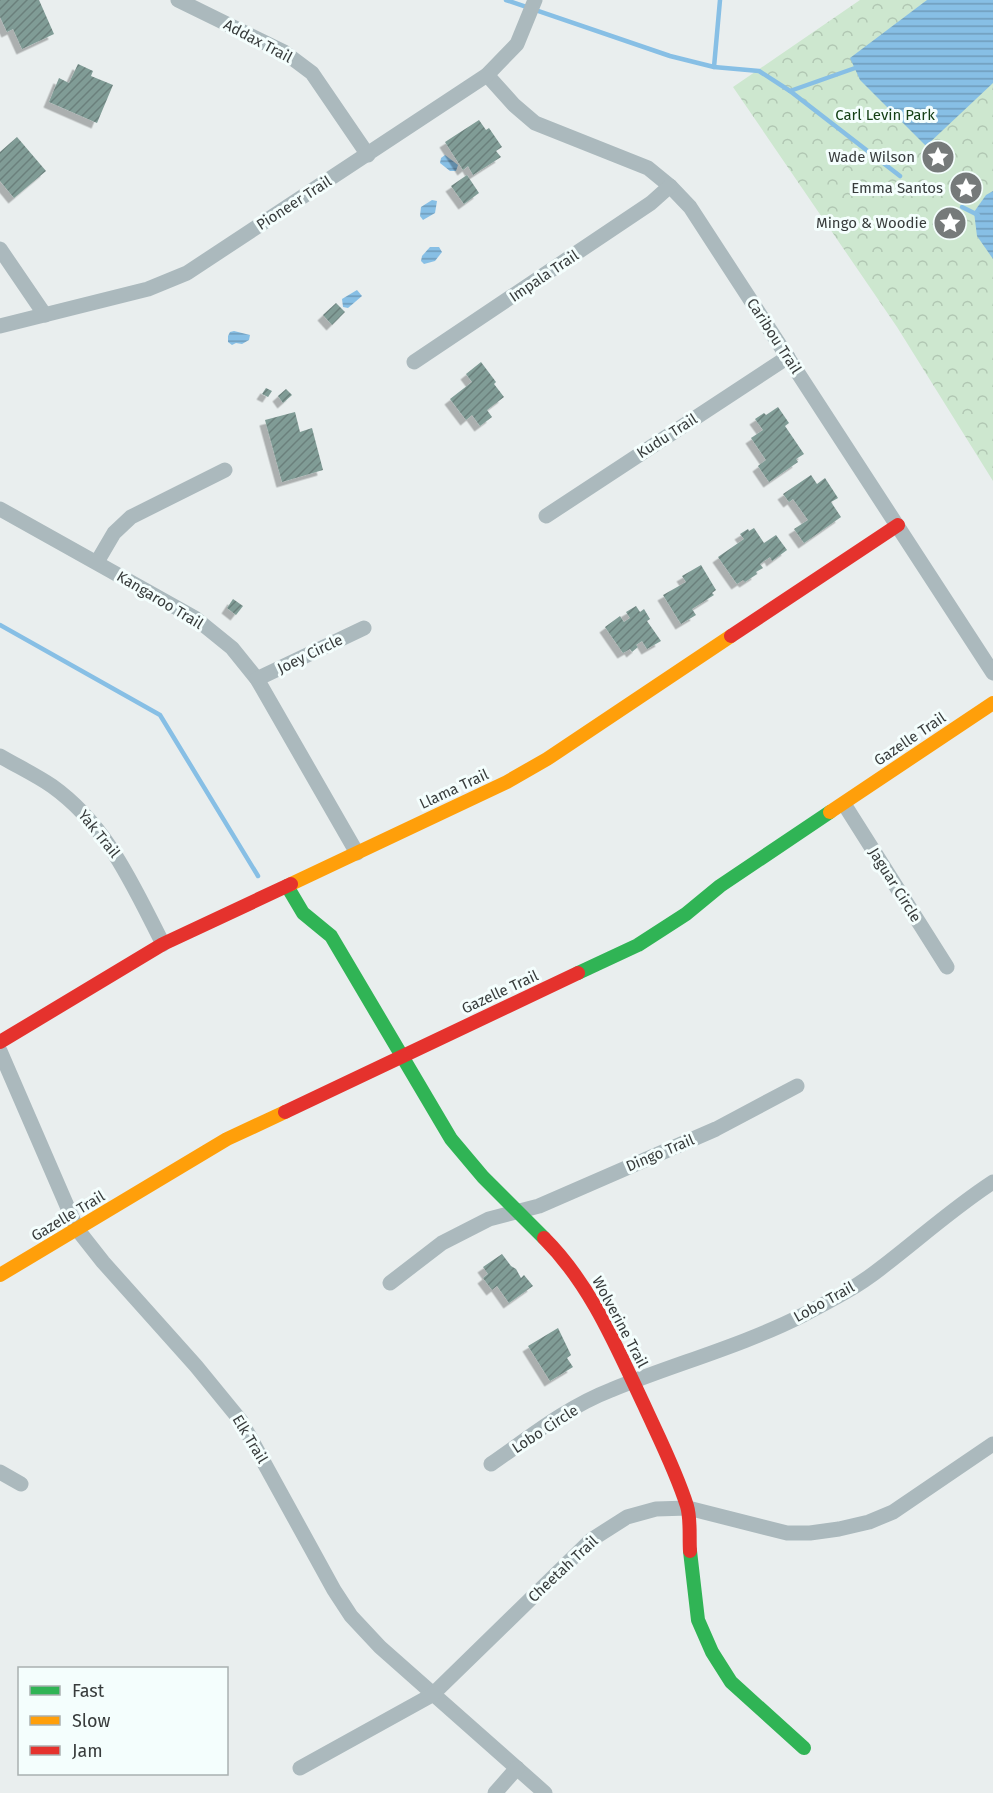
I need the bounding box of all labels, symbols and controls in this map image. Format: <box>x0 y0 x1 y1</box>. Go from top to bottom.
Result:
street label: Addax Trail <box>221 15 296 67</box>
park label: Carl Levin Park <box>835 106 935 124</box>
place icon: Wade Wilson <box>920 139 956 175</box>
place label: Wade Wilson <box>828 148 915 166</box>
place icon: Emma Santos <box>948 170 984 206</box>
street label: Pioneer Trail <box>253 172 335 234</box>
place label: Emma Santos <box>851 179 943 197</box>
place icon: Mingo & Woodie <box>932 205 968 241</box>
place label: Mingo & Woodie <box>816 214 927 232</box>
street label: Impala Trail <box>506 246 583 306</box>
street label: Caribou Trail <box>743 295 805 378</box>
street label: Kudu Trail <box>633 409 701 462</box>
street label: Kangaroo Trail <box>114 567 207 633</box>
street label: Joey Circle <box>274 630 346 678</box>
street label: Gazelle Trail <box>871 708 950 770</box>
street label: Llama Trail <box>417 765 492 813</box>
street label: Yak Trail <box>74 806 124 862</box>
street label: Jaguar Circle <box>865 844 925 926</box>
street label: Gazelle Trail <box>459 966 542 1018</box>
street label: Dingo Trail <box>623 1130 697 1175</box>
street label: Gazelle Trail <box>28 1187 108 1245</box>
street label: Wolverine Trail <box>588 1273 652 1371</box>
street label: Lobo Trail <box>790 1278 858 1326</box>
street label: Lobo Circle <box>509 1401 581 1457</box>
street label: Elk Trail <box>229 1412 272 1467</box>
street label: Cheetah Trail <box>524 1532 602 1606</box>
legend <box>18 1667 228 1775</box>
text: Fast <box>72 1680 105 1702</box>
text: Slow <box>72 1710 111 1732</box>
text: Jam <box>72 1740 103 1762</box>

